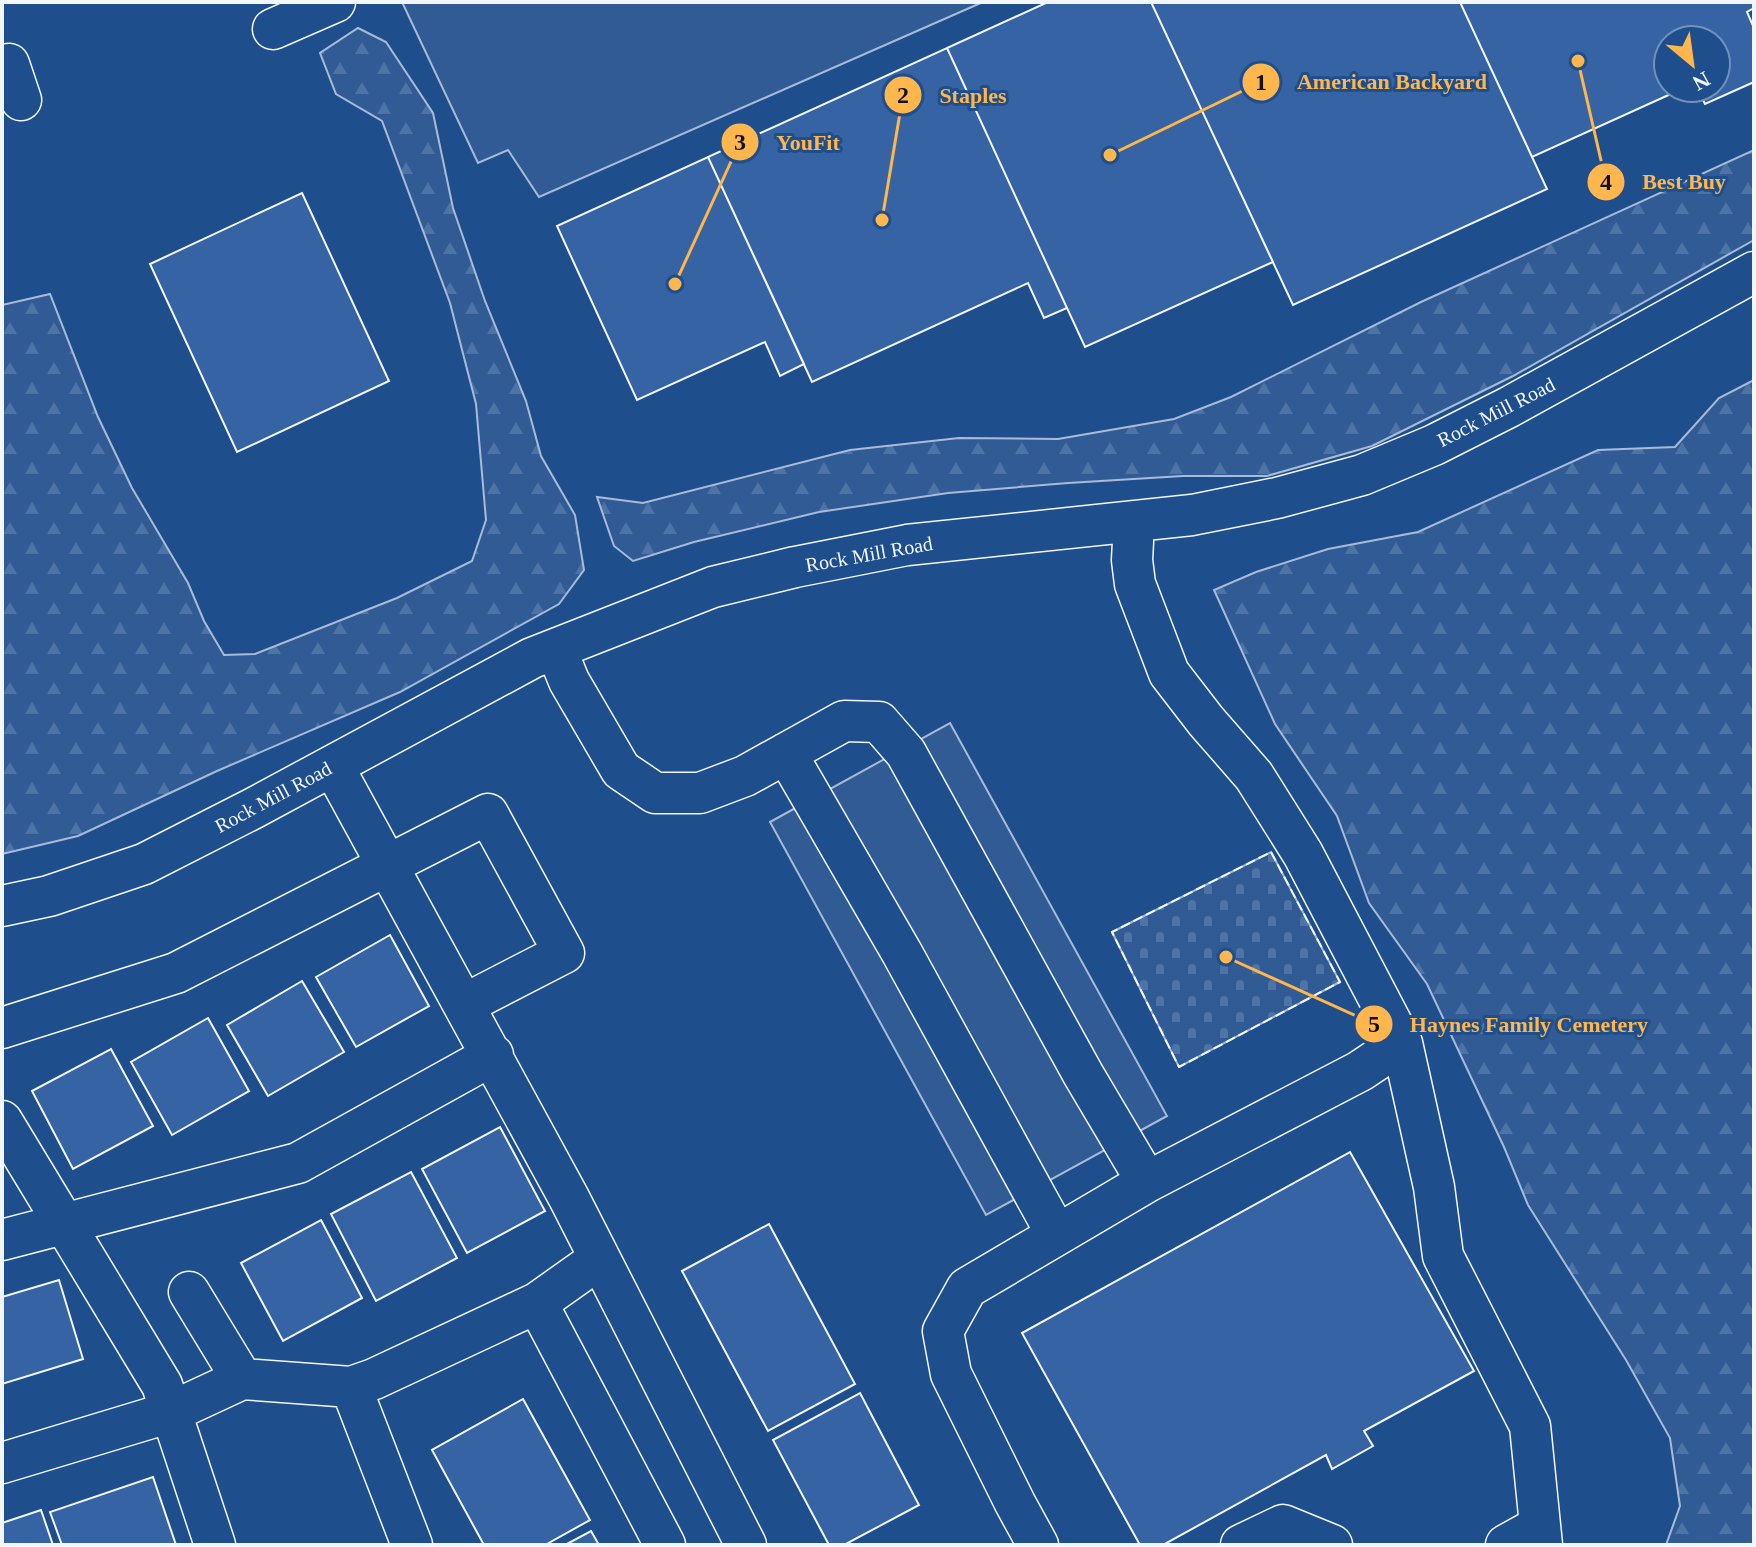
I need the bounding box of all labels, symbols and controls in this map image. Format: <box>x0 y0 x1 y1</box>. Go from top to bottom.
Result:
north arrow <box>1652 24 1732 104</box>
callout: American Backyard <box>1241 59 1503 105</box>
text: N <box>1688 66 1714 96</box>
text: 1 <box>1255 69 1267 95</box>
text: American Backyard <box>1297 69 1487 94</box>
callout: Staples <box>883 72 1022 118</box>
text: 2 <box>897 82 909 108</box>
text: Staples <box>939 83 1007 108</box>
callout: YouFit <box>720 119 856 165</box>
text: 3 <box>734 129 746 155</box>
text: YouFit <box>776 130 840 155</box>
callout: Best Buy <box>1586 159 1742 205</box>
text: 4 <box>1600 169 1612 195</box>
text: Best Buy <box>1642 169 1726 194</box>
street label: Rock Mill Road <box>1434 373 1558 451</box>
street label: Rock Mill Road <box>804 532 934 576</box>
street label: Rock Mill Road <box>211 757 335 837</box>
callout: Haynes Family Cemetery <box>1354 1001 1664 1047</box>
text: 5 <box>1368 1011 1380 1037</box>
text: Haynes Family Cemetery <box>1410 1012 1648 1037</box>

